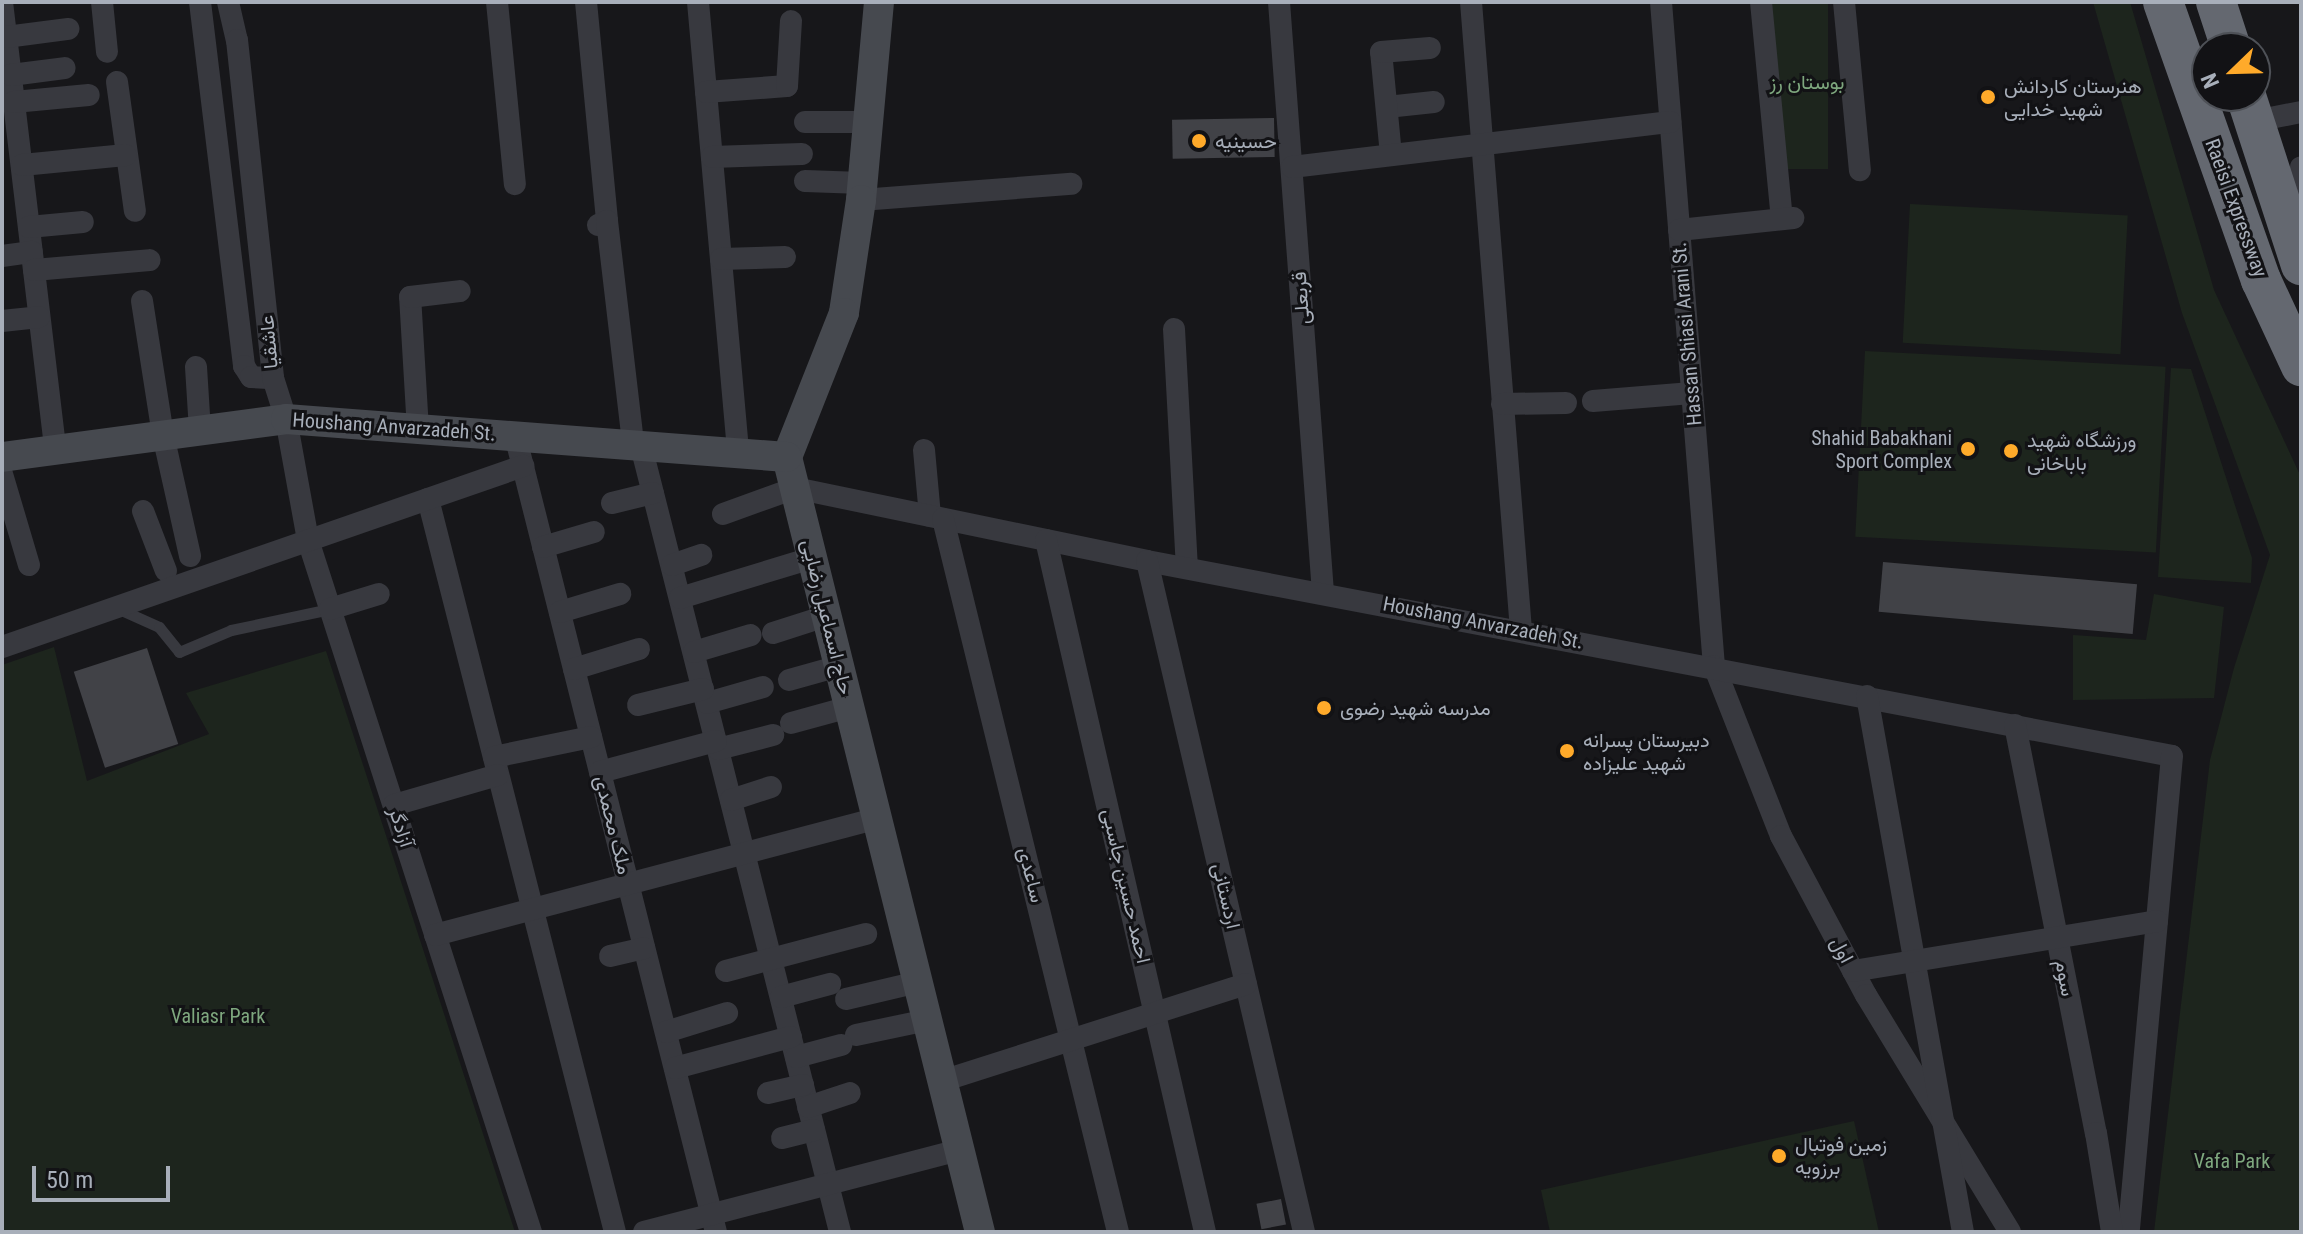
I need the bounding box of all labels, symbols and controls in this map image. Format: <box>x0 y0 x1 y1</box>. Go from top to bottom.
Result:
north arrow <box>2191 32 2271 112</box>
park label: بوستان رز <box>1770 70 1844 94</box>
text: N <box>2196 70 2224 92</box>
place label: هنرستان کاردانش شهید خدایی <box>2004 74 2142 121</box>
marker: هنرستان کاردانش شهید خدایی <box>1979 88 1997 106</box>
place label: حسینیه <box>1215 129 1277 153</box>
marker: حسینیه <box>1190 132 1208 150</box>
street label: Raeisi Expressway <box>2200 136 2272 280</box>
street label: Hassan Shiasi Arani St. <box>1667 241 1707 427</box>
street label: قربعلی <box>1287 271 1315 325</box>
street label: عاشقیا <box>255 314 283 370</box>
street label: Houshang Anvarzadeh St. <box>292 408 496 446</box>
place label: Shahid Babakhani Sport Complex <box>1811 426 1952 473</box>
place label: ورزشگاه شهید باباخانی <box>2027 428 2136 475</box>
marker: Shahid Babakhani Sport Complex <box>1959 440 1977 458</box>
marker: ورزشگاه شهید باباخانی <box>2002 442 2020 460</box>
street label: حاج اسماعیل رضایی <box>796 537 858 697</box>
street label: Houshang Anvarzadeh St. <box>1381 592 1585 654</box>
place label: مدرسه شهید رضوی <box>1340 696 1491 720</box>
marker: مدرسه شهید رضوی <box>1315 699 1333 717</box>
place label: دبیرستان پسرانه شهید علیزاده <box>1583 728 1710 775</box>
marker: دبیرستان پسرانه شهید علیزاده <box>1558 742 1576 760</box>
street label: ملک محمدی <box>589 773 637 877</box>
street label: آزادگر <box>383 804 419 850</box>
street label: احمد حسین جاسبی <box>1097 806 1155 966</box>
street label: ساعدی <box>1013 845 1049 905</box>
street label: اردستانی <box>1207 861 1245 931</box>
street label: اول <box>1825 933 1859 967</box>
street label: سوم <box>2050 958 2080 998</box>
park label: Valiasr Park <box>171 1004 265 1028</box>
place label: زمین فوتبال برزویه <box>1795 1132 1887 1179</box>
marker: زمین فوتبال برزویه <box>1770 1147 1788 1165</box>
park label: Vafa Park <box>2194 1149 2270 1173</box>
scale bar <box>36 1150 174 1200</box>
text: 50 m <box>46 1166 93 1194</box>

